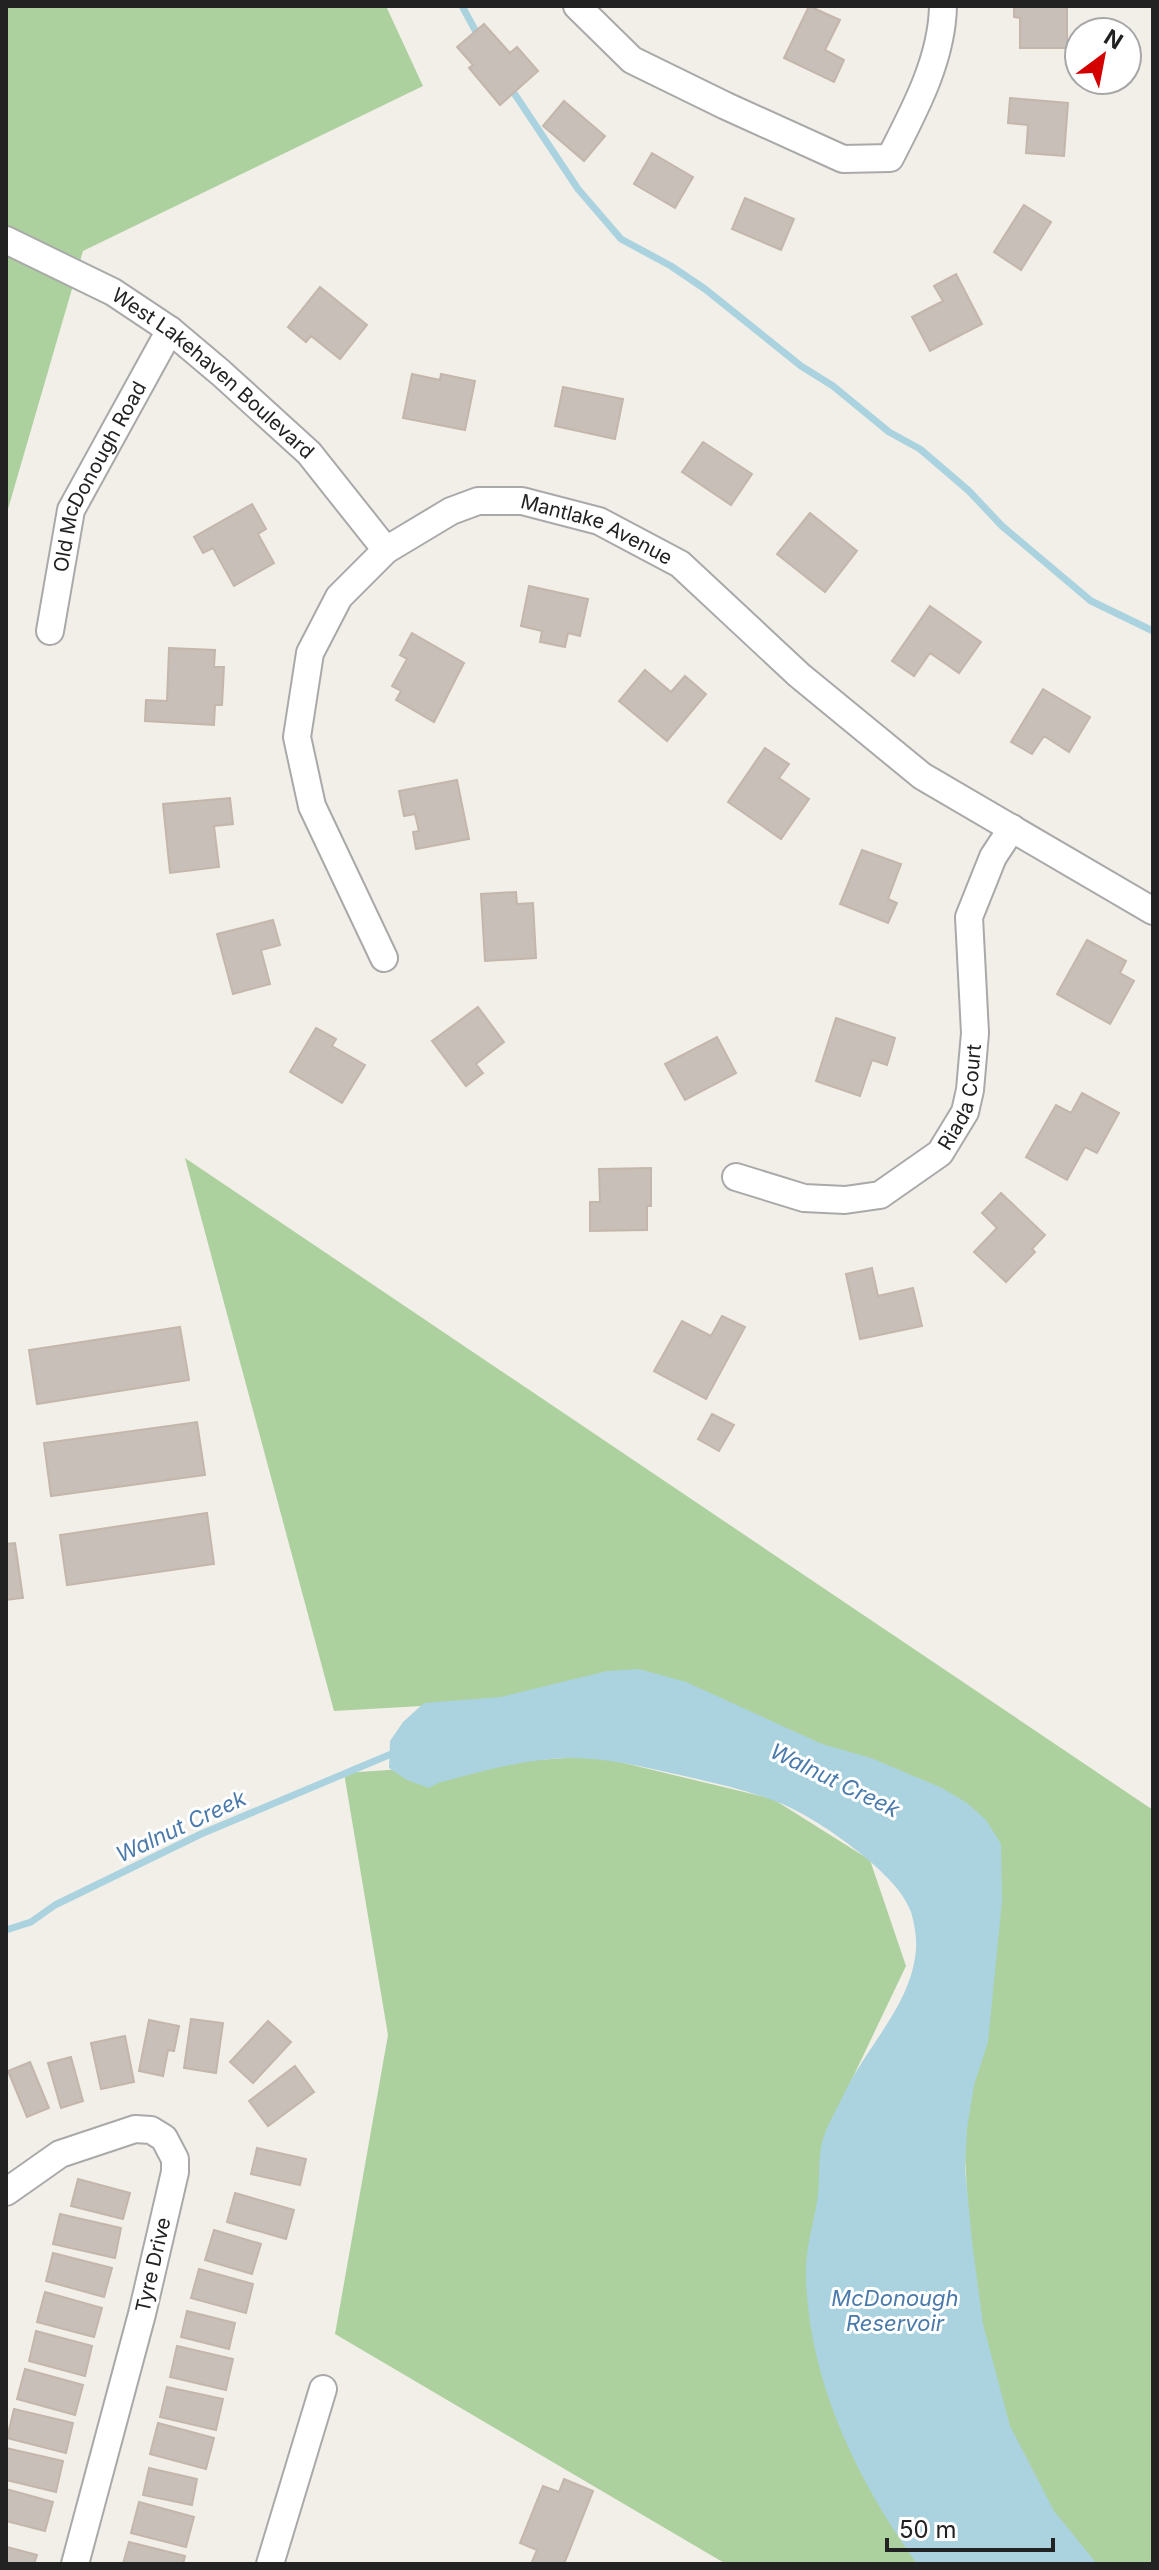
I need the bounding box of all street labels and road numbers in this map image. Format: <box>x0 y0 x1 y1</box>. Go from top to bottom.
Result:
street label: West Lakehaven Boulevard <box>107 283 319 464</box>
street label: Old McDonough Road <box>48 377 151 574</box>
street label: Mantlake Avenue <box>518 489 677 570</box>
street label: Riada Court <box>933 1043 986 1154</box>
street label: Tyre Drive <box>130 2215 176 2315</box>

